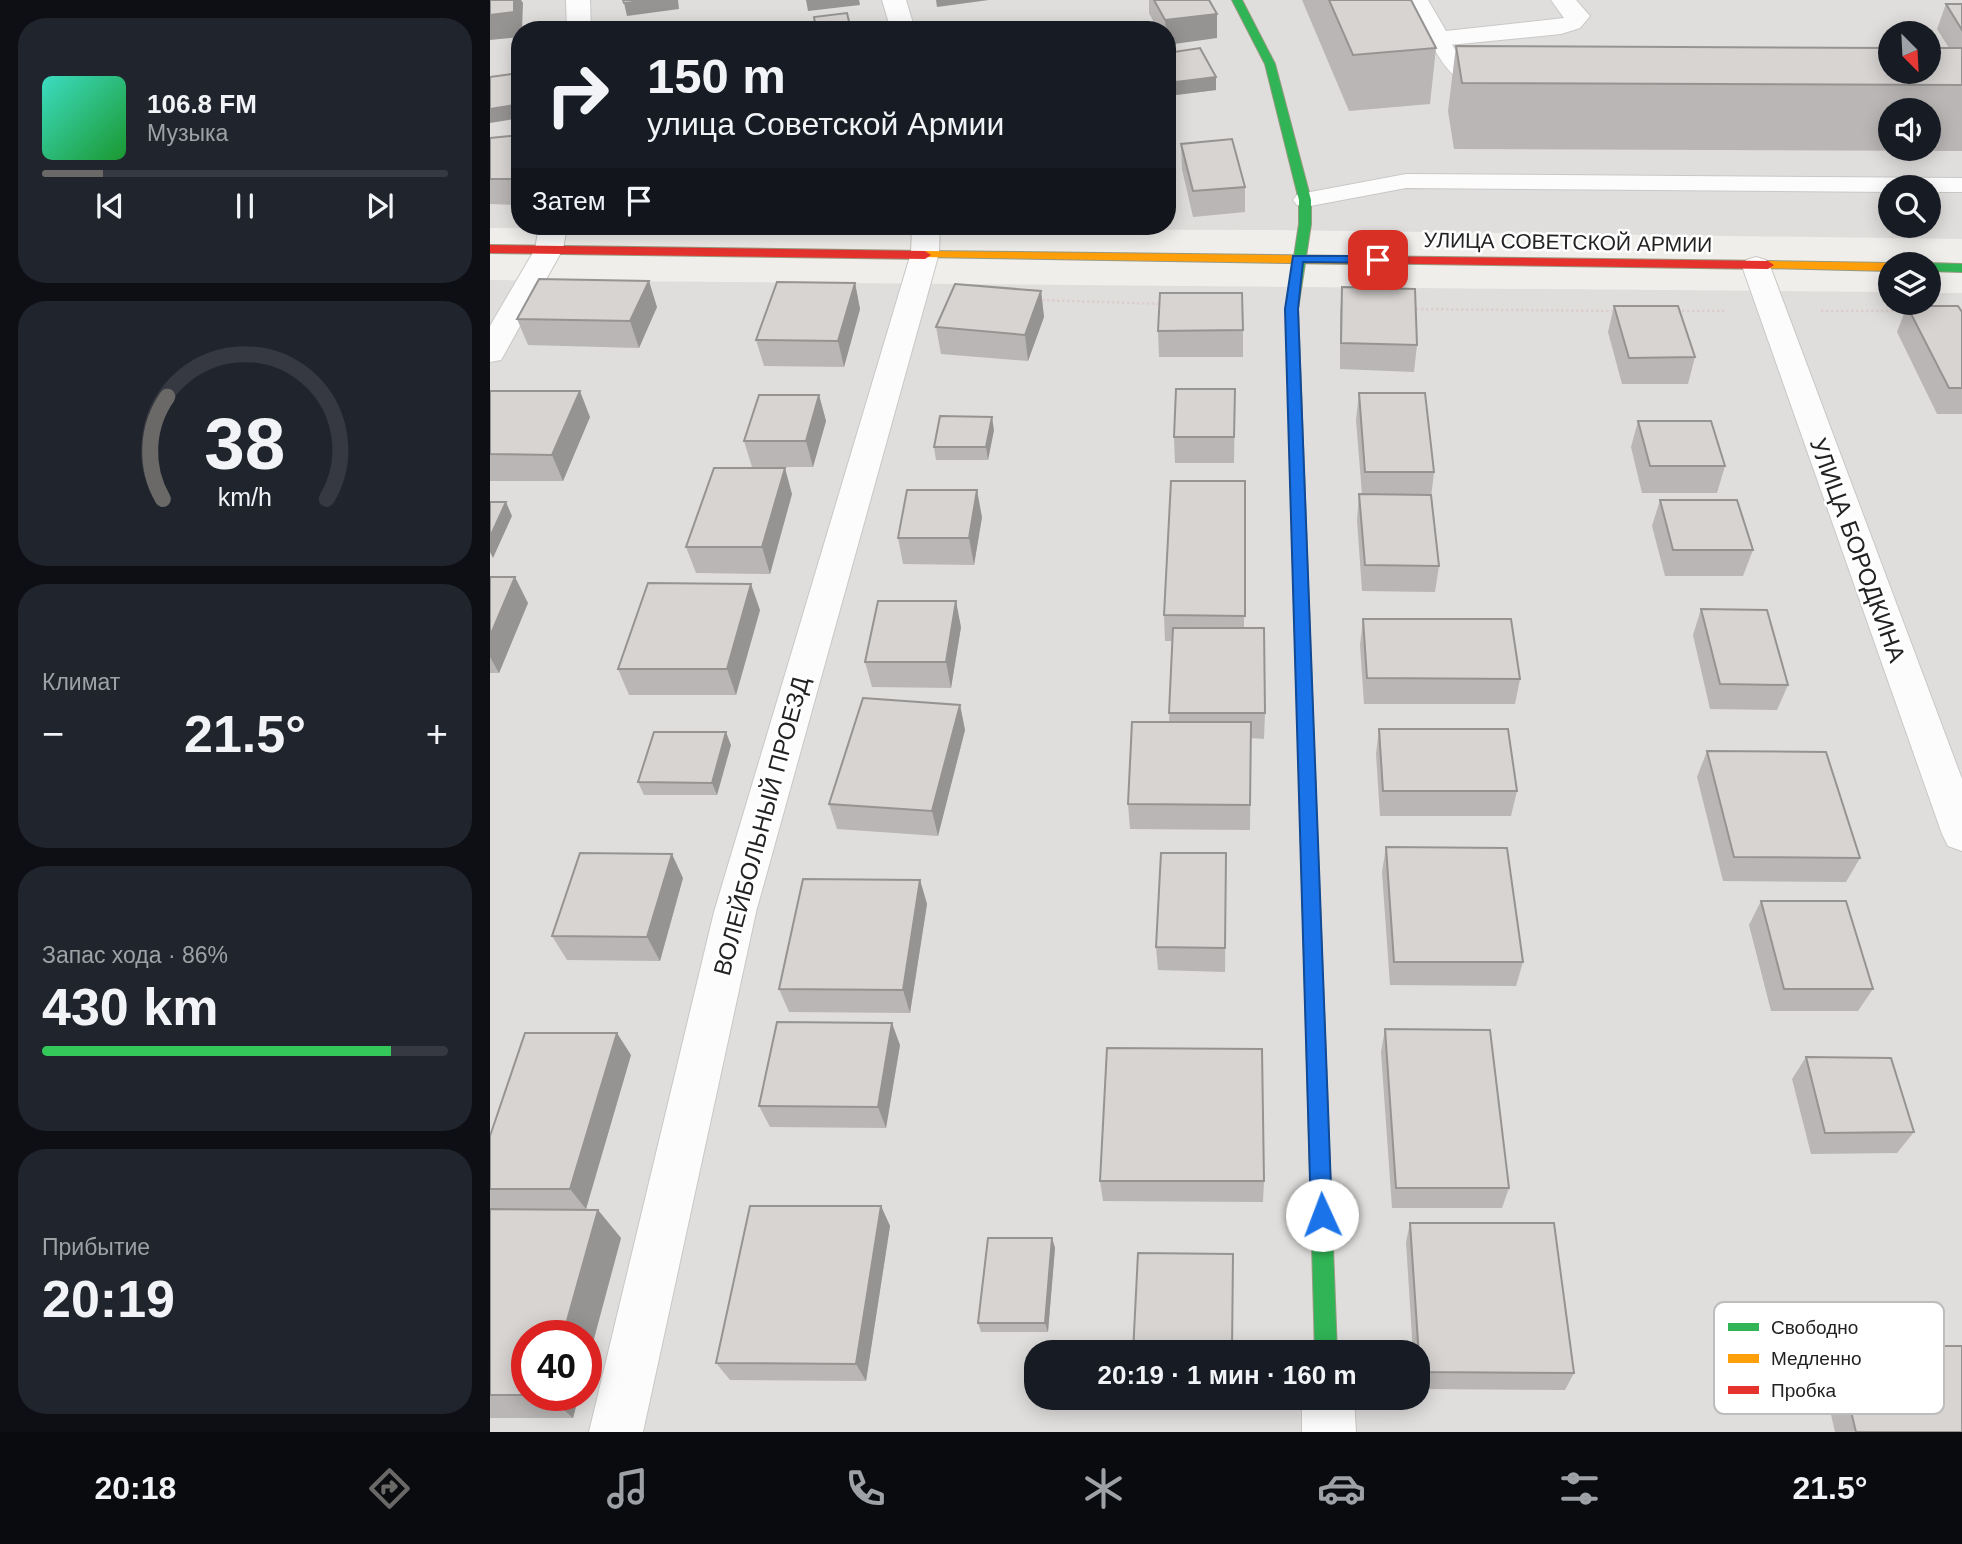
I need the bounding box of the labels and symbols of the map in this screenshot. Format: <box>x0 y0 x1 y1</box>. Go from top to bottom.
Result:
north arrow <box>1878 21 1941 84</box>
street label: УЛИЦА СОВЕТСКОЙ АРМИИ <box>1423 228 1713 256</box>
pin <box>1348 230 1408 290</box>
street label: УЛИЦА БОРОДКИНА <box>1805 434 1911 666</box>
street label: ВОЛЕЙБОЛЬНЫЙ ПРОЕЗД <box>708 674 814 978</box>
position arrow <box>1285 1178 1359 1252</box>
legend <box>1714 1302 1944 1414</box>
text: Свободно <box>1771 1317 1858 1338</box>
speed limit sign: 40 <box>511 1320 602 1411</box>
text: Медленно <box>1771 1348 1861 1369</box>
text: Пробка <box>1771 1380 1836 1401</box>

